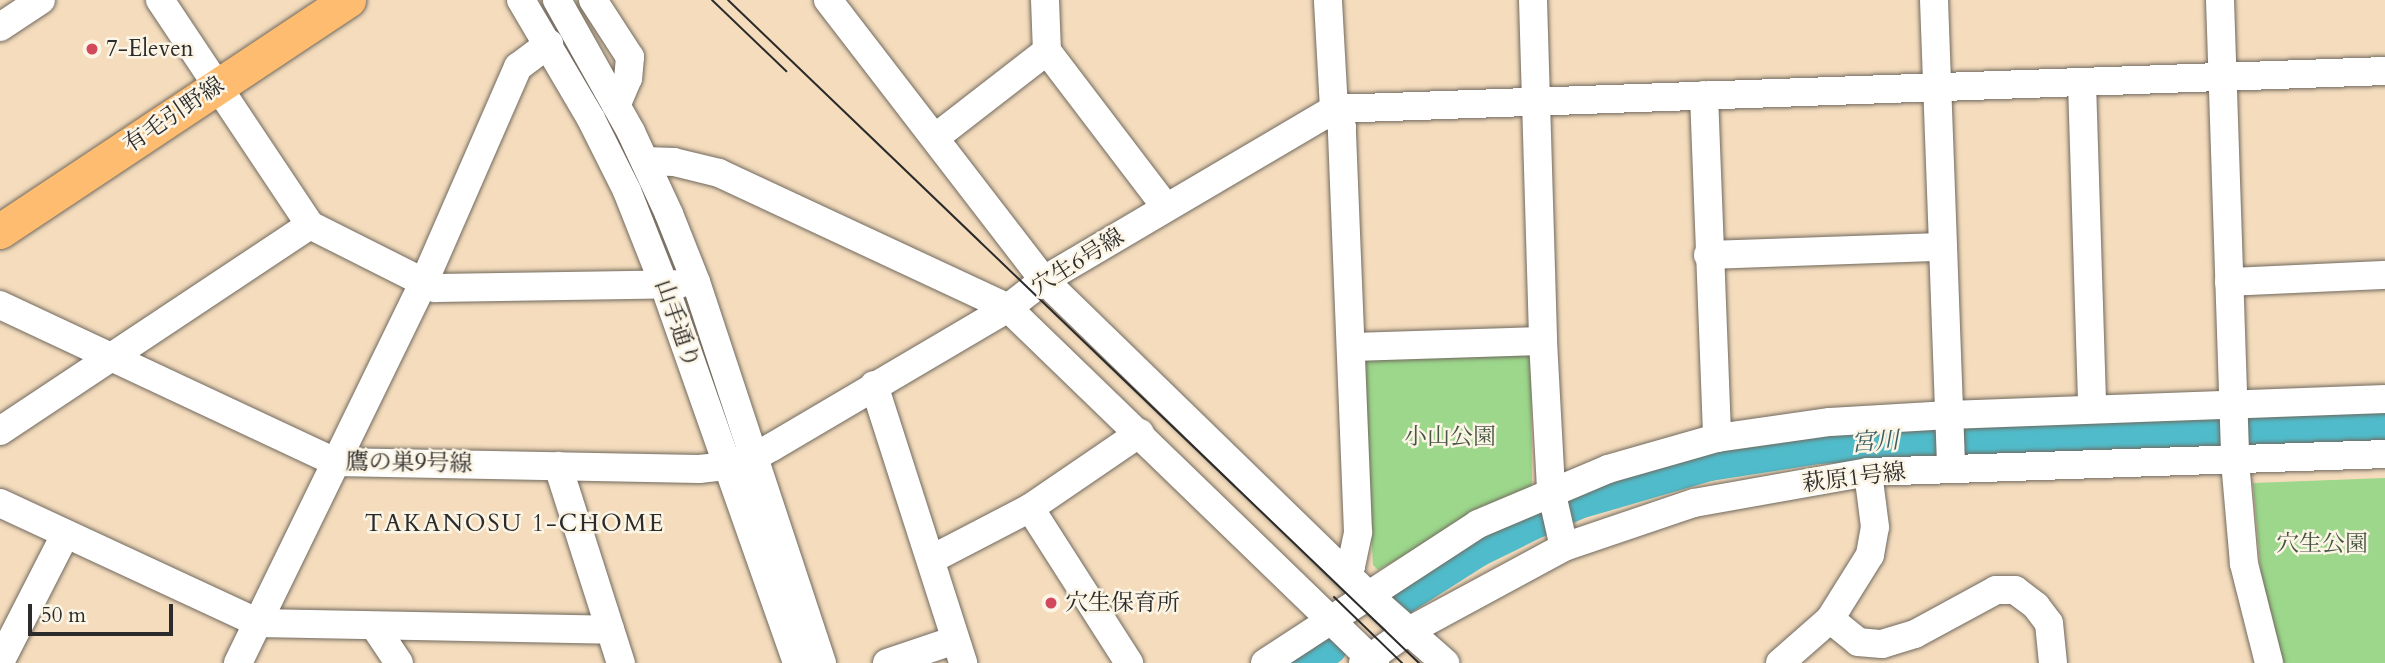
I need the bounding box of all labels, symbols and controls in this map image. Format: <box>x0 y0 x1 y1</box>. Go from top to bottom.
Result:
place label: 7-Eleven <box>106 35 194 63</box>
marker: 7-Eleven <box>84 41 100 57</box>
street label: 有毛引野線 <box>119 71 229 159</box>
street label: 穴生6号線 <box>1027 223 1129 301</box>
street label: 山手通り <box>649 276 705 372</box>
park label: 小山公園 <box>1404 423 1496 451</box>
water label: 宮川 <box>1850 426 1900 458</box>
street label: 鷹の巣9号線 <box>345 448 473 478</box>
street label: 萩原1号線 <box>1801 458 1907 498</box>
district label: TAKANOSU 1-CHOME <box>367 510 663 538</box>
park label: 穴生公園 <box>2276 530 2368 558</box>
place label: 穴生保育所 <box>1065 589 1180 617</box>
scale bar <box>32 590 177 634</box>
marker: 穴生保育所 <box>1043 595 1059 611</box>
text: 50 m <box>41 601 86 630</box>

